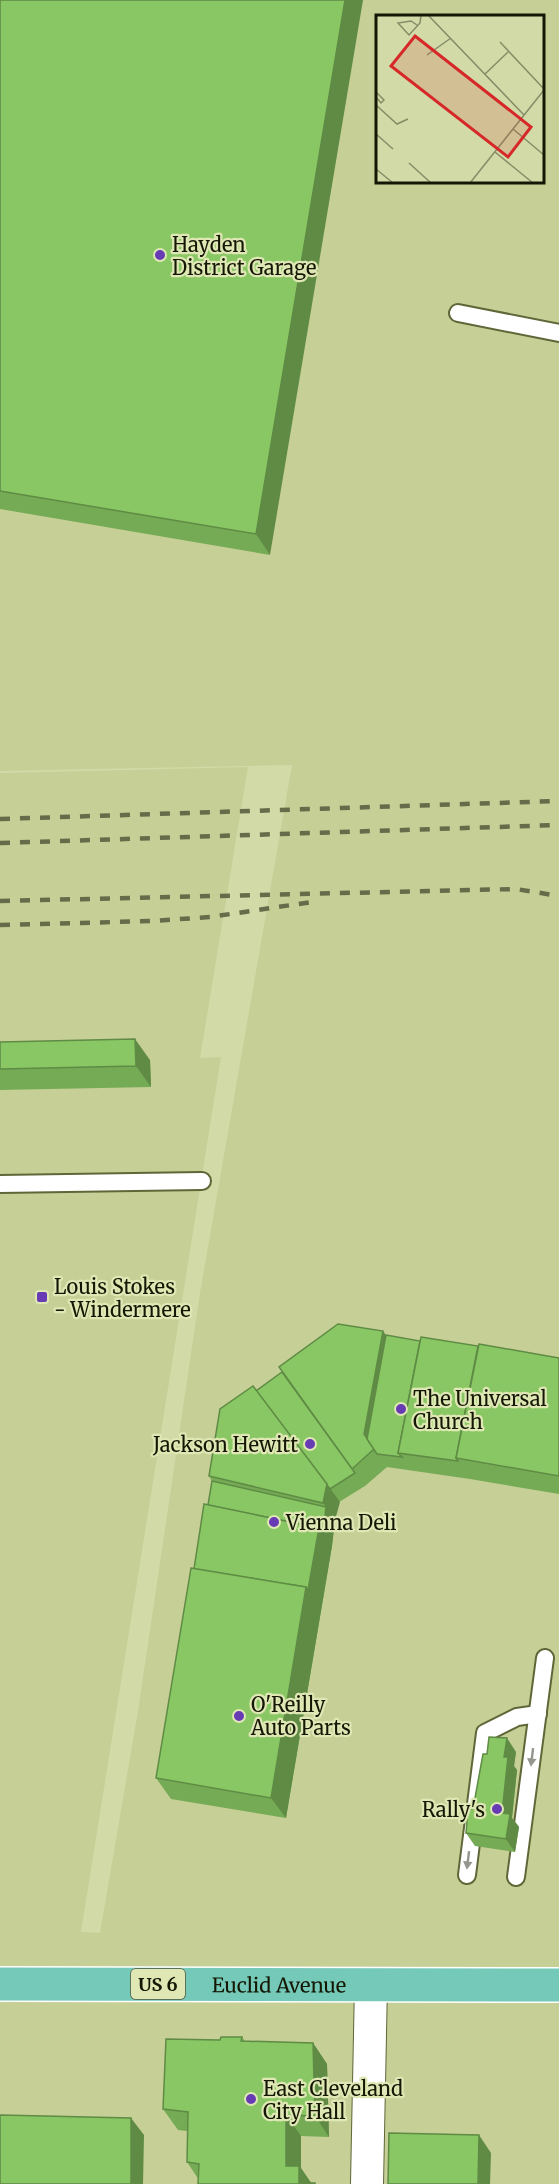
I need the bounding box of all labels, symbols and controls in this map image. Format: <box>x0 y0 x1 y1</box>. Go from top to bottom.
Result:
inset map <box>376 15 544 183</box>
place label: Hayden District Garage <box>172 232 316 280</box>
marker: Hayden District Garage <box>153 248 167 262</box>
place label: Louis Stokes - Windermere <box>54 1274 191 1322</box>
marker: Louis Stokes - Windermere <box>35 1290 49 1304</box>
place label: The Universal Church <box>413 1386 547 1434</box>
marker: The Universal Church <box>394 1402 408 1416</box>
place label: Jackson Hewitt <box>152 1432 298 1457</box>
marker: Jackson Hewitt <box>303 1437 317 1451</box>
place label: Vienna Deli <box>285 1510 397 1535</box>
marker: Vienna Deli <box>267 1515 281 1529</box>
place label: O'Reilly Auto Parts <box>250 1692 351 1740</box>
marker: O'Reilly Auto Parts <box>232 1709 246 1723</box>
one-way arrow <box>528 1748 537 1767</box>
place label: Rally's <box>422 1797 485 1822</box>
marker: Rally's <box>490 1802 504 1816</box>
one-way arrow <box>464 1850 473 1869</box>
road number: US 6 <box>131 1969 185 1999</box>
street label: Euclid Avenue <box>212 1972 346 1997</box>
place label: East Cleveland City Hall <box>263 2076 403 2124</box>
marker: East Cleveland City Hall <box>244 2092 258 2106</box>

